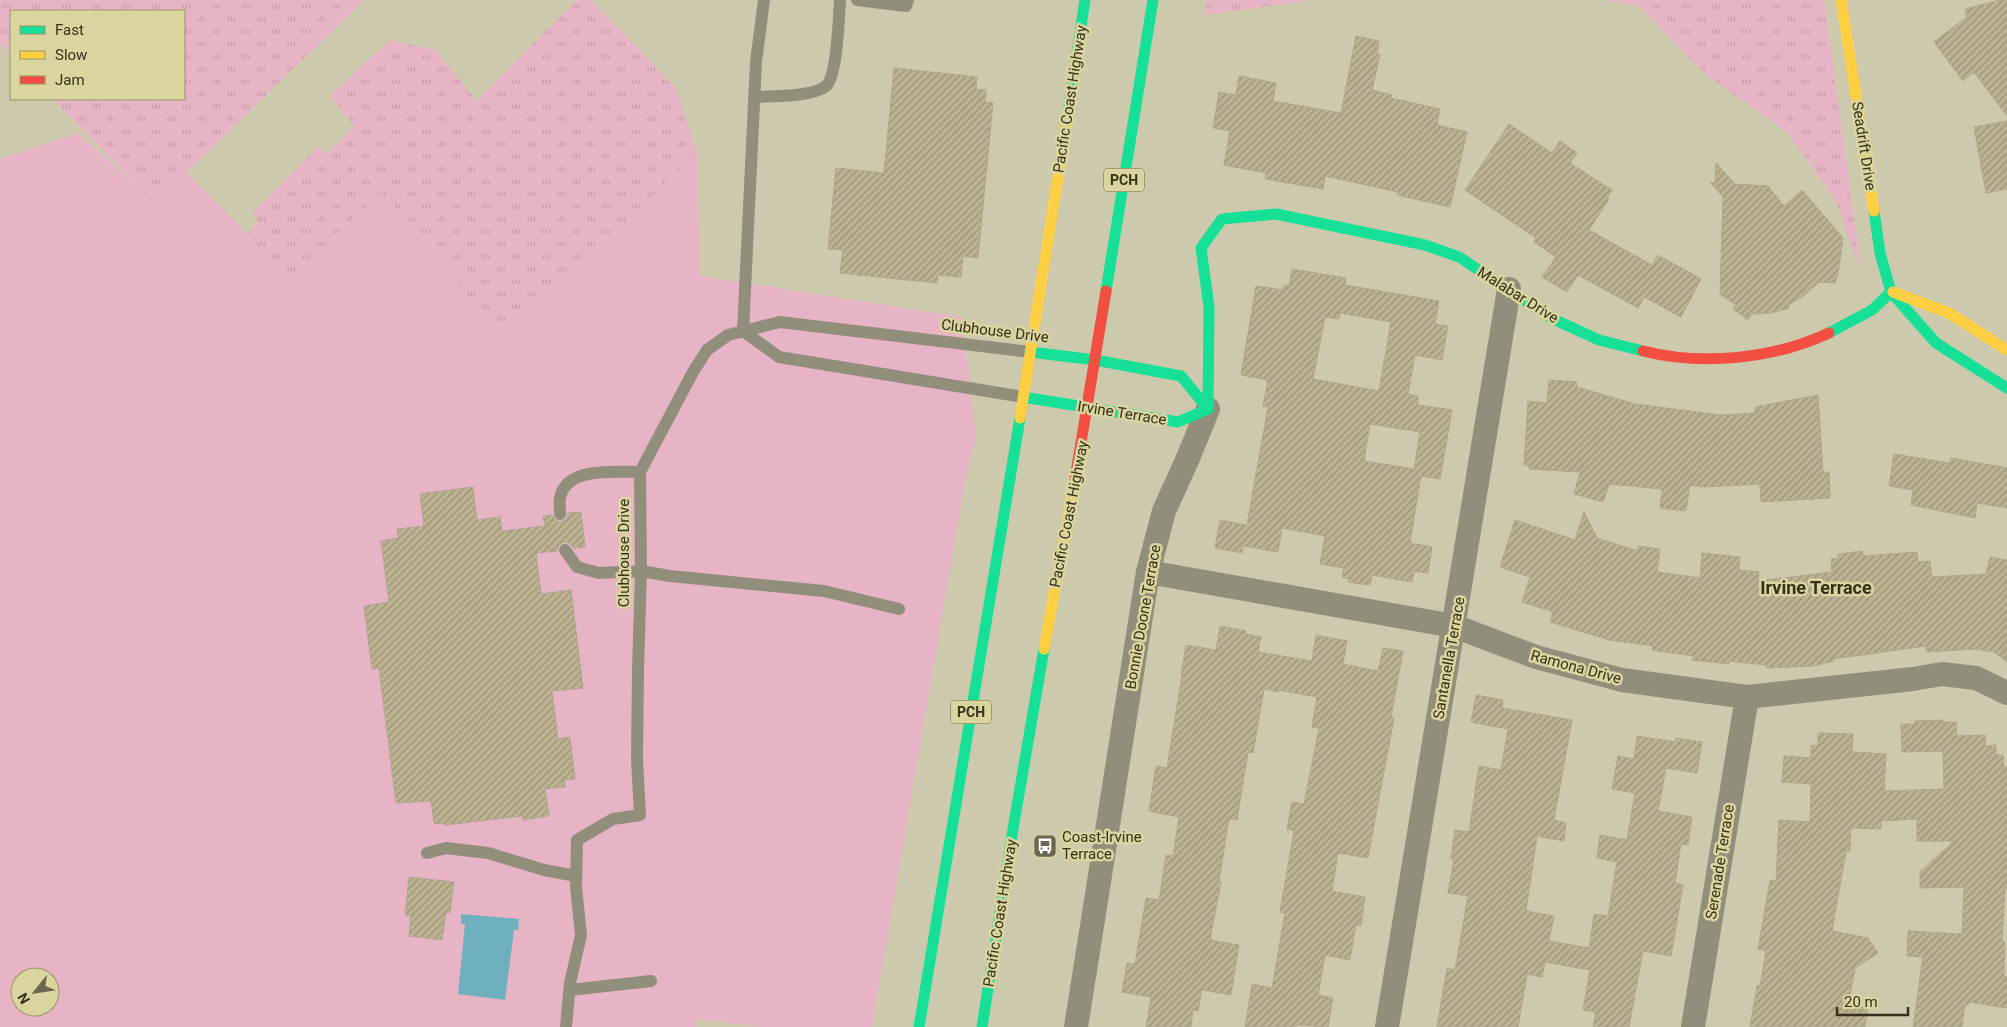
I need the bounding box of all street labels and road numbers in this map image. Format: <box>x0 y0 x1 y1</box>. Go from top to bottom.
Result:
street label: Pacific Coast Highway <box>1049 24 1091 174</box>
street label: Seadrift Drive <box>1848 100 1880 192</box>
road number: PCH <box>1104 168 1144 192</box>
street label: Malabar Drive <box>1474 263 1562 327</box>
street label: Clubhouse Drive <box>940 315 1050 347</box>
street label: Irvine Terrace <box>1076 397 1168 429</box>
street label: Pacific Coast Highway <box>1046 439 1092 589</box>
street label: Clubhouse Drive <box>615 499 633 607</box>
street label: Bonnie Doone Terrace <box>1121 543 1165 691</box>
street label: Santanella Terrace <box>1429 596 1469 720</box>
street label: Ramona Drive <box>1529 646 1623 688</box>
road number: PCH <box>951 700 991 724</box>
street label: Serenade Terrace <box>1702 803 1738 921</box>
street label: Pacific Coast Highway <box>979 838 1021 988</box>

